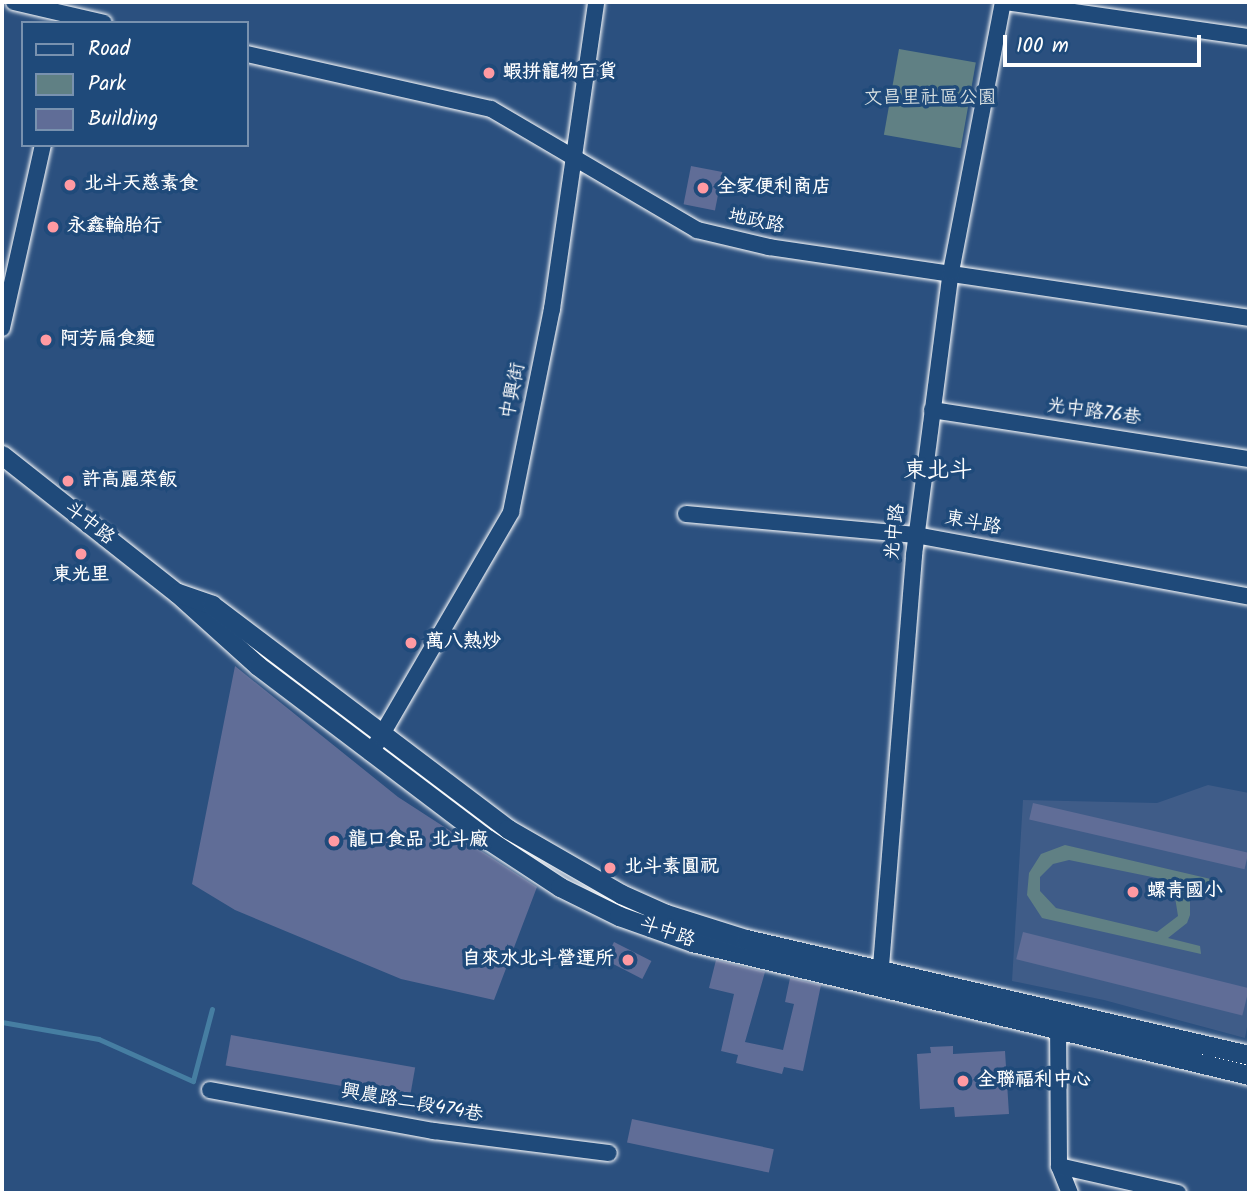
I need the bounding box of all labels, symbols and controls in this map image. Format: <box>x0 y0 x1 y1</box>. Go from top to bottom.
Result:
legend <box>21 21 248 147</box>
scale bar <box>1006 21 1204 65</box>
text: 100 m <box>1016 30 1069 63</box>
text: Road <box>88 33 130 66</box>
place label: 蝦拼寵物百貨 <box>503 62 617 84</box>
marker: 蝦拼寵物百貨 <box>481 65 497 81</box>
text: Park <box>88 68 126 101</box>
park label: 文昌里社區公園 <box>864 88 996 110</box>
text: Building <box>88 103 158 136</box>
place label: 北斗天慈素食 <box>84 174 198 196</box>
marker: 北斗天慈素食 <box>62 177 78 193</box>
place label: 全家便利商店 <box>717 177 831 199</box>
marker: 全家便利商店 <box>695 180 711 196</box>
street label: 地政路 <box>726 205 786 239</box>
place label: 永鑫輪胎行 <box>67 216 162 238</box>
marker: 永鑫輪胎行 <box>45 219 61 235</box>
place label: 阿芳扁食麵 <box>60 329 155 351</box>
marker: 阿芳扁食麵 <box>38 332 54 348</box>
street label: 中興街 <box>497 361 531 421</box>
street label: 光中路76巷 <box>1045 395 1143 431</box>
district label: 東北斗 <box>904 457 972 485</box>
place label: 許高麗菜飯 <box>82 470 177 492</box>
marker: 許高麗菜飯 <box>60 473 76 489</box>
street label: 斗中路 <box>60 497 118 551</box>
street label: 光中路 <box>882 502 910 562</box>
street label: 東斗路 <box>943 507 1003 541</box>
marker: 東光里 <box>73 546 89 562</box>
place label: 東光里 <box>53 565 109 587</box>
place label: 萬八熱炒 <box>425 632 501 654</box>
marker: 萬八熱炒 <box>403 635 419 651</box>
place label: 龍口食品 北斗廠 <box>348 830 488 852</box>
marker: 龍口食品 北斗廠 <box>326 833 342 849</box>
place label: 北斗素圓祝 <box>624 857 719 879</box>
marker: 北斗素圓祝 <box>602 860 618 876</box>
place label: 螺青國小 <box>1147 881 1223 903</box>
marker: 螺青國小 <box>1125 884 1141 900</box>
street label: 斗中路 <box>636 913 698 953</box>
place label: 自來水北斗營運所 <box>462 949 614 971</box>
marker: 自來水北斗營運所 <box>620 952 636 968</box>
place label: 全聯福利中心 <box>977 1070 1091 1092</box>
marker: 全聯福利中心 <box>955 1073 971 1089</box>
street label: 興農路二段474巷 <box>339 1080 485 1128</box>

